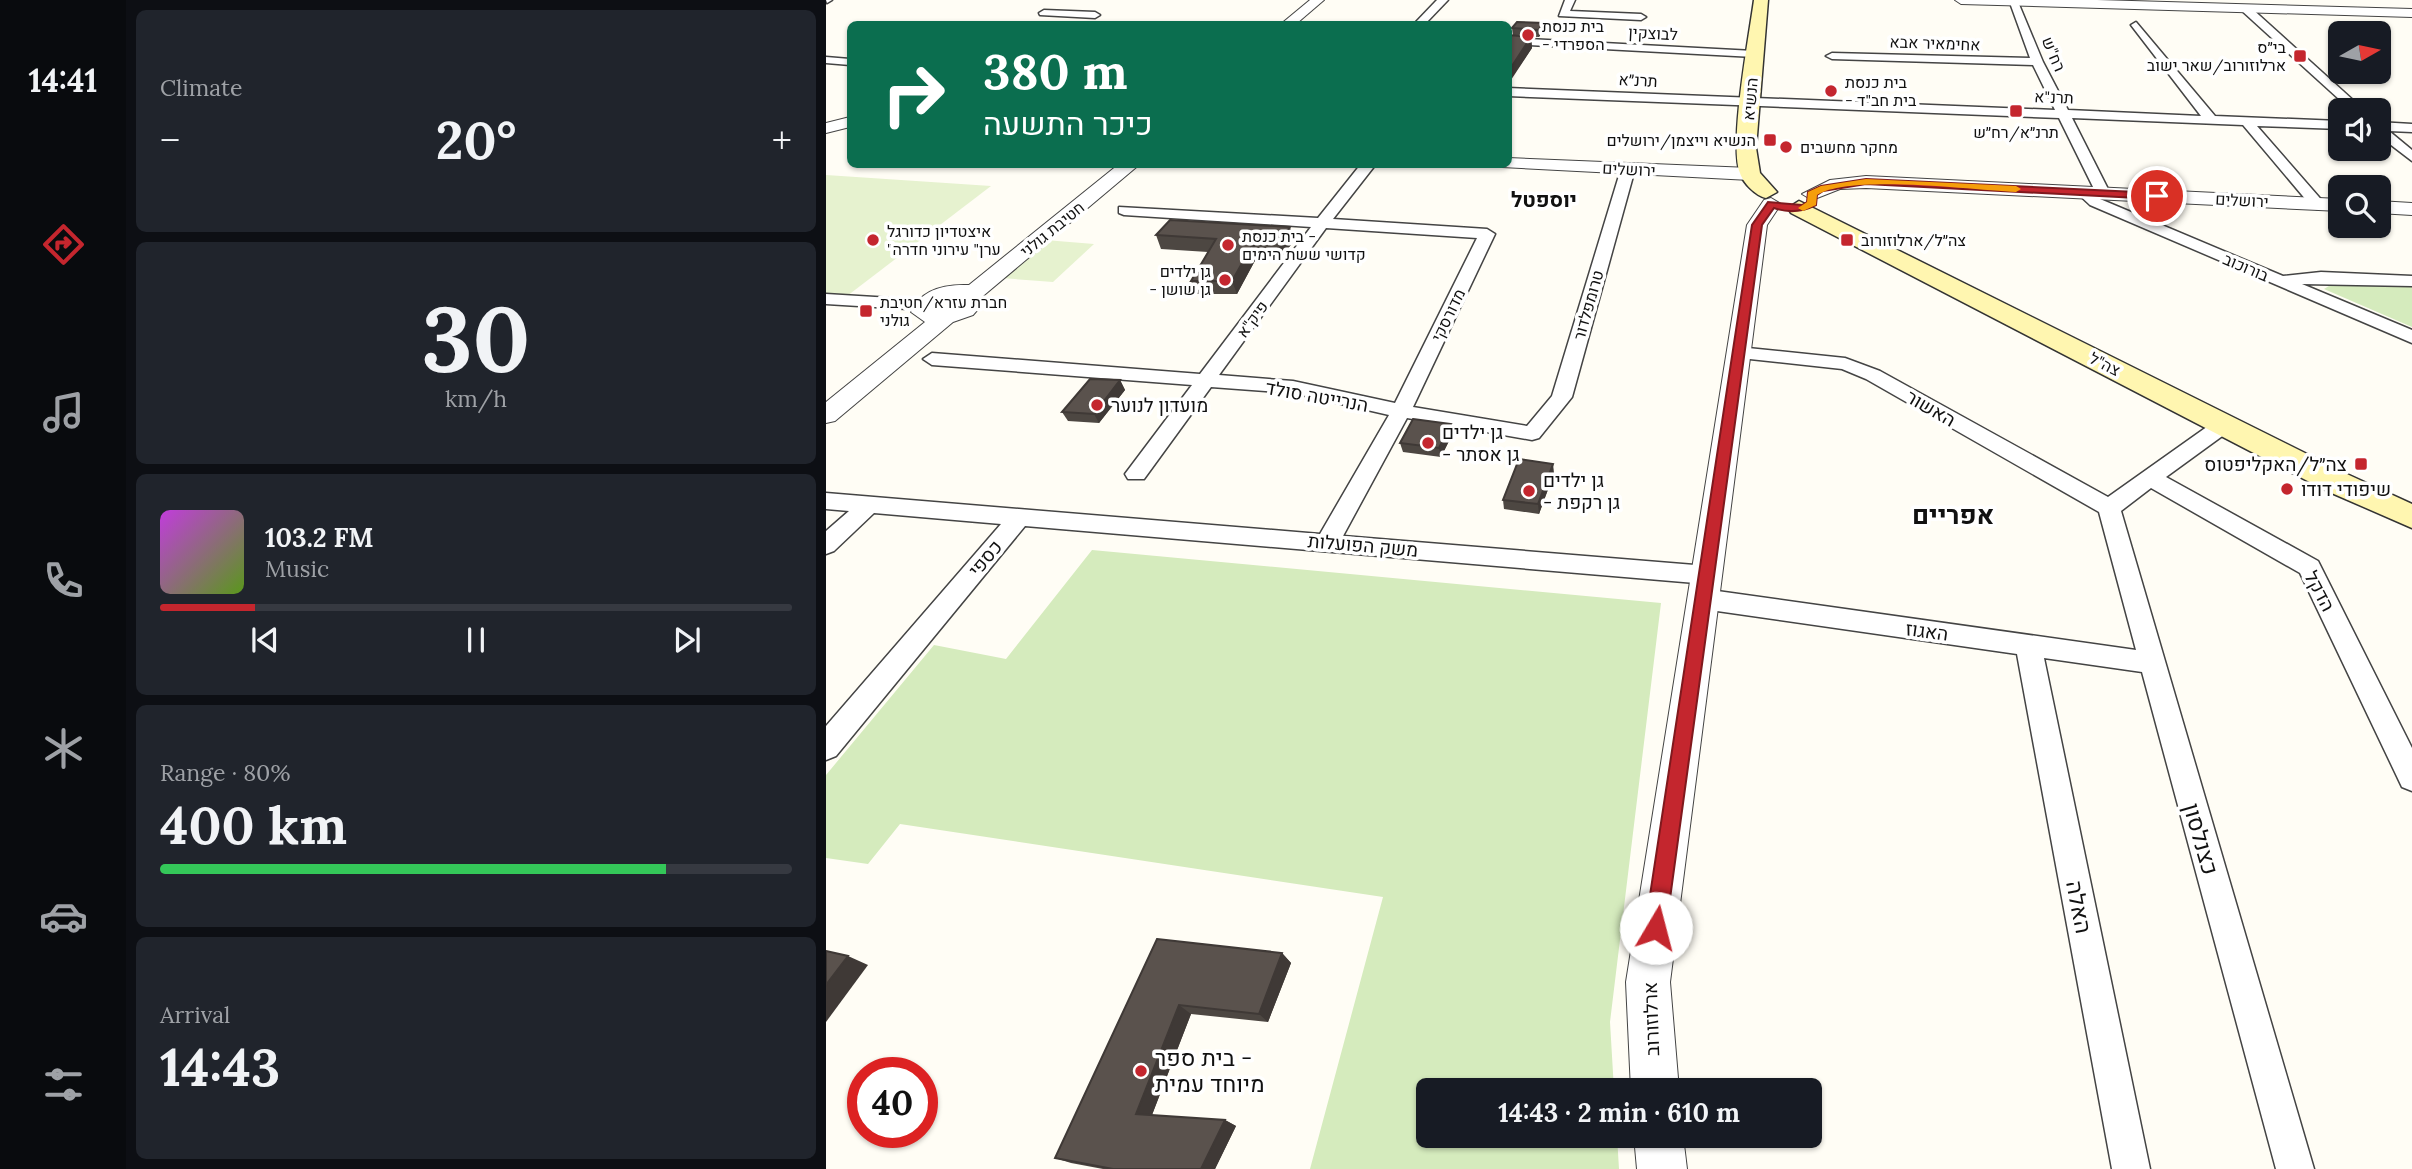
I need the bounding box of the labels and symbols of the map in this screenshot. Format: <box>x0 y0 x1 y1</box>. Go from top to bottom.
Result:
place label: בית כנסת - הספרדי <box>1542 16 1605 54</box>
north arrow <box>2328 21 2390 84</box>
street label: לבוצקין <box>1628 22 1678 44</box>
marker: בית כנסת - הספרדי <box>1520 27 1536 43</box>
street label: אחימאיר אבא <box>1889 31 1981 55</box>
street label: רח"ש <box>2038 34 2070 74</box>
place label: בי״ס ארלוזורוב/שאר ישוב <box>2147 37 2287 76</box>
marker: בי״ס ארלוזורוב/שאר ישוב <box>2292 48 2308 64</box>
street label: תרנ״א <box>1618 69 1658 91</box>
place label: בית כנסת - בית חב"ד <box>1845 72 1917 110</box>
street label: הנשיא <box>1738 77 1762 121</box>
marker: בית כנסת - בית חב"ד <box>1823 83 1839 99</box>
street label: תרנ"א <box>2034 86 2074 108</box>
marker: תרנ״א/רח״ש <box>2008 103 2024 119</box>
place label: תרנ״א/רח״ש <box>1973 122 2059 143</box>
place label: הנשיא וייצמן/ירושלים <box>1607 130 1756 151</box>
marker: הנשיא וייצמן/ירושלים <box>1762 132 1778 148</box>
place label: מחקר מחשבים <box>1800 137 1898 157</box>
marker: מחקר מחשבים <box>1778 139 1794 155</box>
street label: ירושלים <box>1602 158 1656 180</box>
pin <box>2127 166 2187 226</box>
district label: יוספטל <box>1511 186 1577 213</box>
street label: ירושלים <box>2215 189 2269 211</box>
street label: חטיבת גולני <box>1016 197 1088 261</box>
place label: איצטדיון כדורגל "ערן" עירוני חדרה <box>887 221 1001 259</box>
place label: בית כנסת - קדושי ששת הימים <box>1242 226 1366 264</box>
place label: צה״ל/ארלוזורוב <box>1861 230 1966 251</box>
marker: איצטדיון כדורגל "ערן" עירוני חדרה <box>865 232 881 248</box>
marker: צה״ל/ארלוזורוב <box>1839 232 1855 248</box>
marker: בית כנסת - קדושי ששת הימים <box>1220 237 1236 253</box>
street label: בורוכוב <box>2220 249 2272 286</box>
place label: גן ילדים - גן שושן <box>1149 261 1211 299</box>
street label: טרומפלדור <box>1568 268 1608 342</box>
marker: גן ילדים - גן שושן <box>1217 272 1233 288</box>
street label: מדורסקי <box>1427 285 1469 345</box>
place label: חברת עזרא/חטיבת גולני <box>880 292 1007 330</box>
street label: פיק"א <box>1232 297 1272 341</box>
marker: חברת עזרא/חטיבת גולני <box>858 303 874 319</box>
street label: צה"ל <box>2086 348 2124 380</box>
street label: הנרייטה סולד <box>1264 375 1370 417</box>
street label: האשור <box>1902 384 1960 432</box>
place label: מועדון לנוער <box>1111 393 1208 417</box>
marker: מועדון לנוער <box>1089 397 1105 413</box>
place label: גן ילדים - גן אסתר <box>1442 420 1520 466</box>
marker: גן ילדים - גן אסתר <box>1420 435 1436 451</box>
place label: צה״ל/האקליפטוס <box>2204 452 2347 477</box>
marker: צה״ל/האקליפטוס <box>2353 456 2369 472</box>
place label: גן ילדים - גן רקפת <box>1543 468 1620 514</box>
place label: שיפודי דודו <box>2301 477 2391 501</box>
marker: שיפודי דודו <box>2279 481 2295 497</box>
marker: גן ילדים - גן רקפת <box>1521 483 1537 499</box>
district label: אפריים <box>1912 498 1994 531</box>
street label: משק הפועלות <box>1307 528 1419 562</box>
street label: כספי <box>963 535 1007 581</box>
street label: הדקל <box>2299 567 2341 615</box>
street label: האגוז <box>1904 616 1950 646</box>
street label: כצנלסון <box>2177 800 2225 878</box>
street label: האלה <box>2060 878 2099 936</box>
position arrow <box>1619 891 1693 965</box>
street label: ארלוזורוב <box>1638 982 1664 1056</box>
place label: בית ספר - מיוחד עמית <box>1155 1043 1265 1098</box>
speed limit sign: 40 <box>847 1057 938 1148</box>
marker: בית ספר - מיוחד עמית <box>1133 1063 1149 1079</box>

